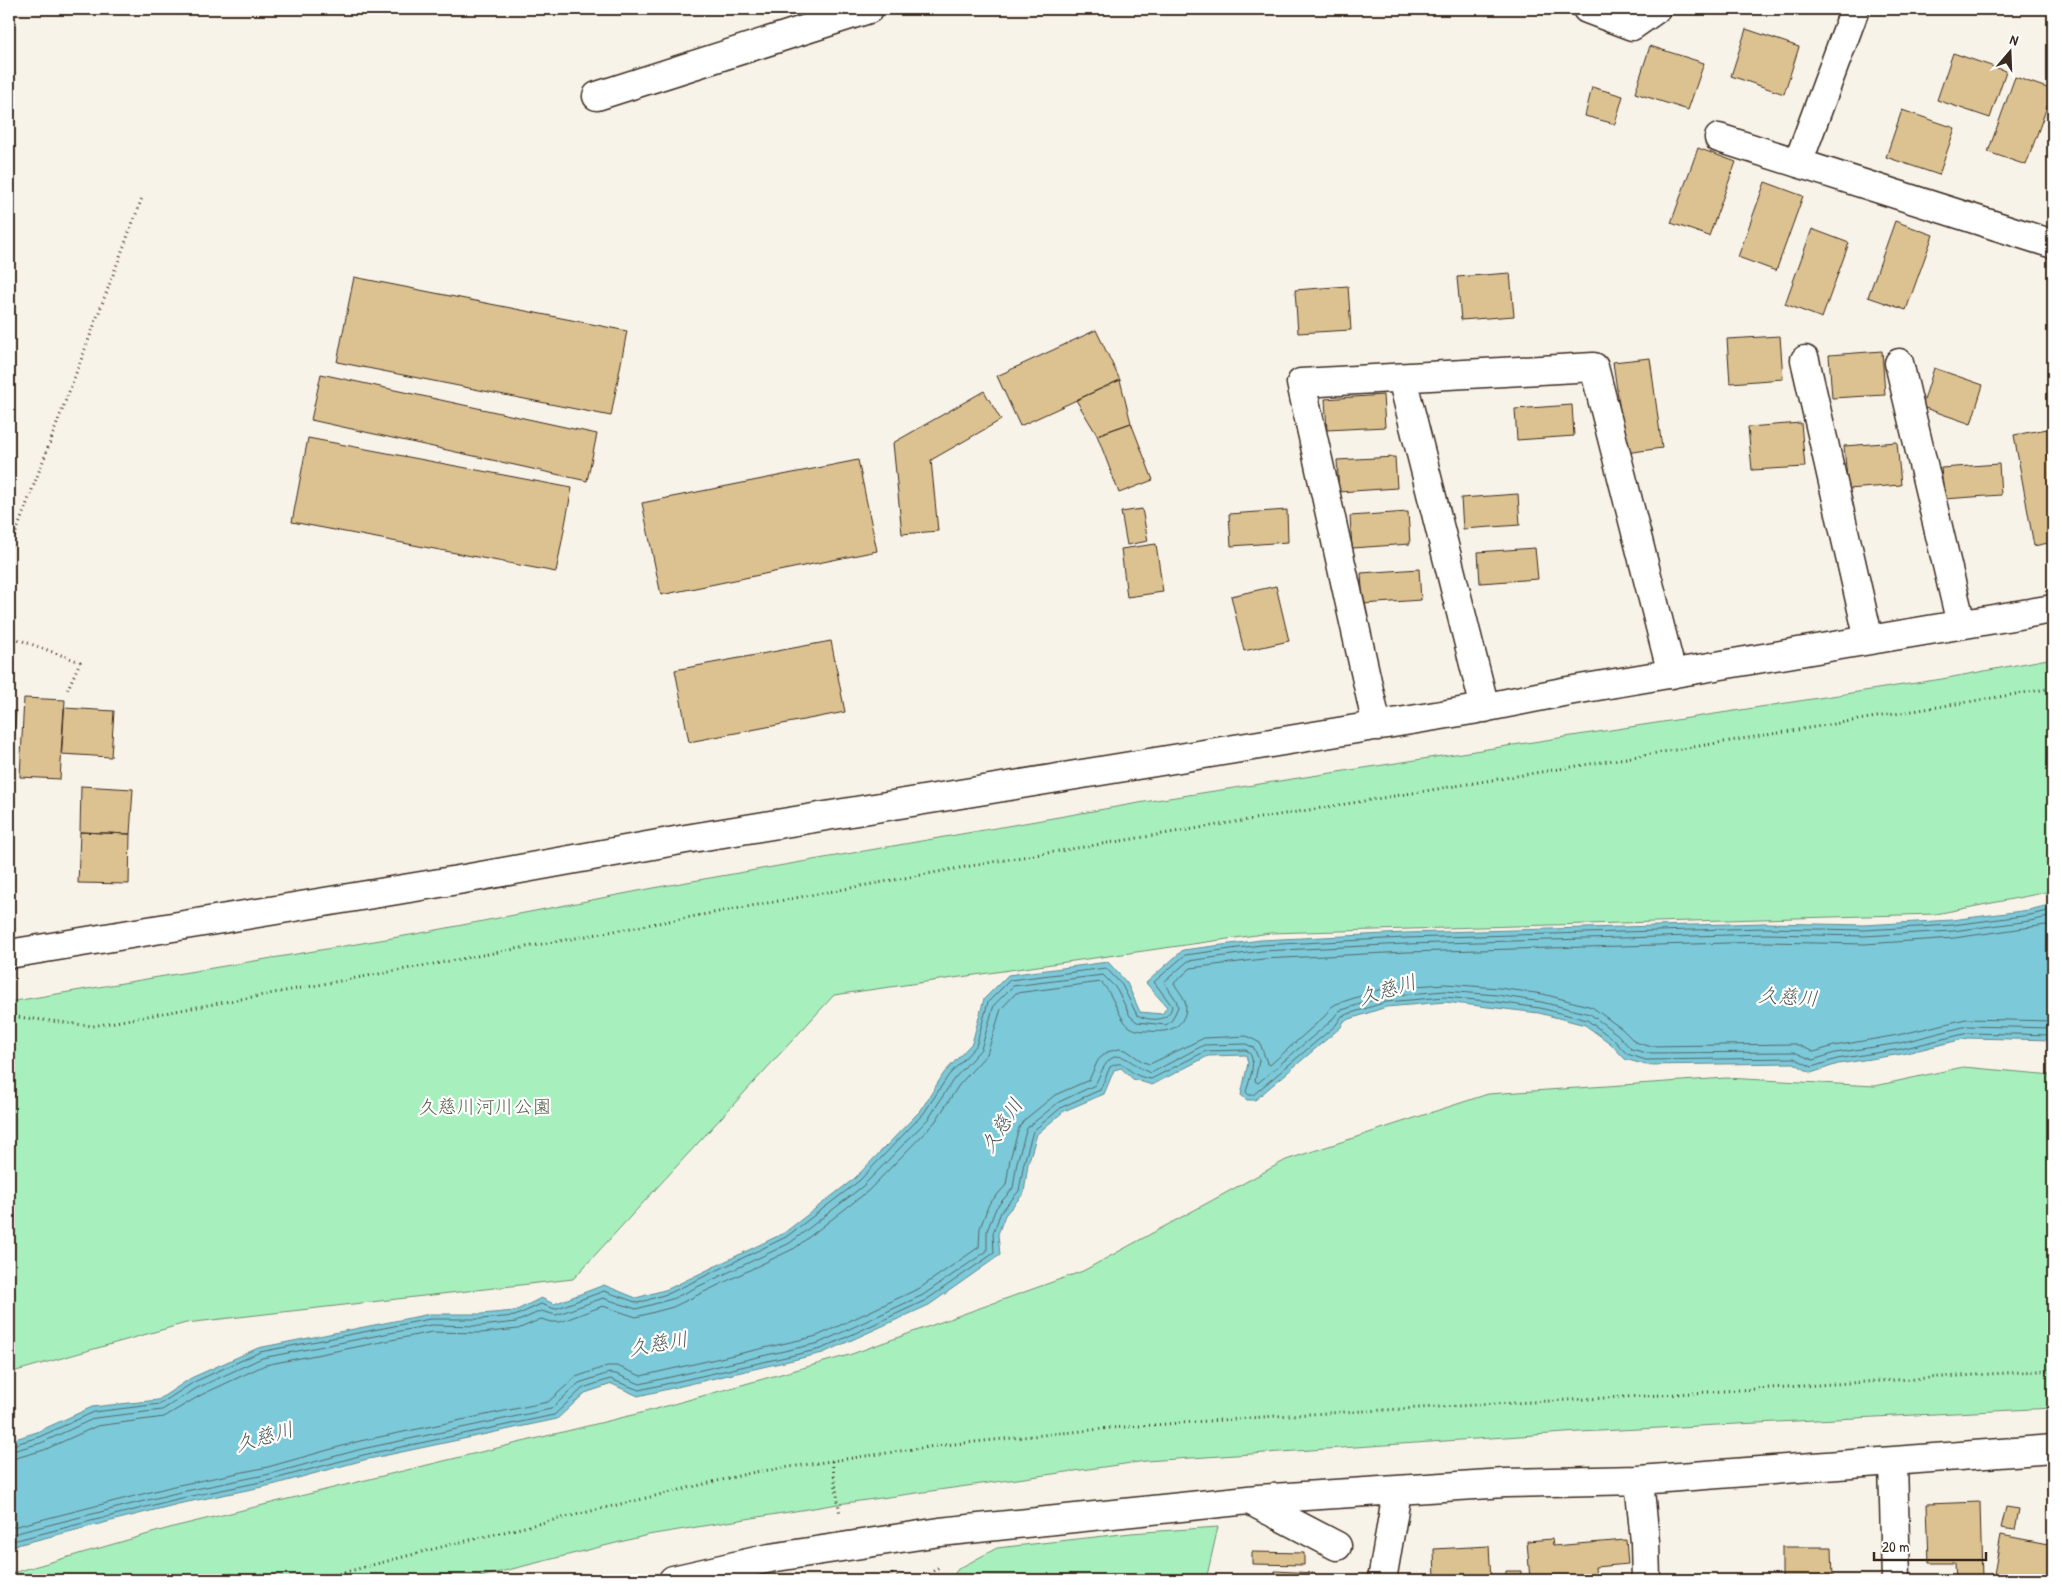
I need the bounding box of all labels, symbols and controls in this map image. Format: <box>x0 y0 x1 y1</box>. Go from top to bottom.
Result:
north arrow <box>1984 28 2034 78</box>
text: N <box>2008 29 2022 50</box>
water label: 久慈川 <box>1354 967 1420 1011</box>
water label: 久慈川 <box>1757 980 1819 1012</box>
water label: 久慈川 <box>973 1092 1029 1158</box>
park label: 久慈川河川公園 <box>418 1093 552 1119</box>
water label: 久慈川 <box>626 1324 690 1362</box>
water label: 久慈川 <box>231 1415 297 1457</box>
scale bar <box>1874 1529 1987 1561</box>
text: 20 m <box>1882 1536 1909 1557</box>

